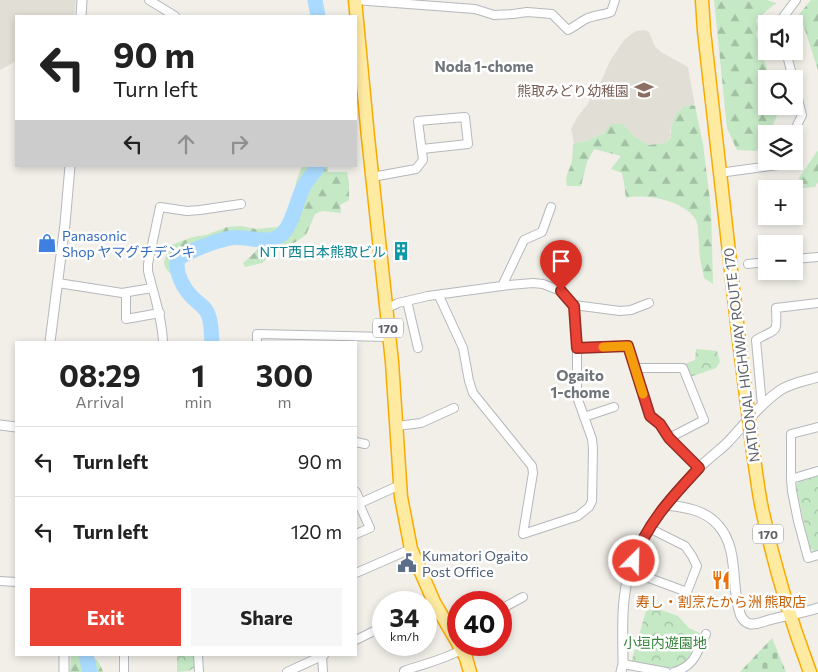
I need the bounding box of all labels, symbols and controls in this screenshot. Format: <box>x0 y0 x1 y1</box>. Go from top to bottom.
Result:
map controls <box>758 15 803 280</box>
button: sound <box>758 15 803 60</box>
text: 90 m <box>113 32 195 75</box>
icon: left <box>30 35 95 100</box>
district label: Noda 1-chome <box>435 57 534 75</box>
button: search <box>758 70 803 115</box>
text: Turn left <box>113 75 198 102</box>
school or university icon: 熊取みどり幼稚園 <box>633 79 655 101</box>
place label: 熊取みどり幼稚園 <box>517 82 629 99</box>
button: layers <box>758 125 803 170</box>
icon: left <box>119 130 147 158</box>
icon: ahead <box>172 130 200 158</box>
icon: right <box>225 130 253 158</box>
button: + <box>758 180 803 225</box>
place label: Panasonic Shop ヤマグチデンキ <box>62 227 196 260</box>
shop icon: Panasonic Shop ヤマグチデンキ <box>36 232 58 254</box>
button: − <box>758 235 803 280</box>
building icon: NTT西日本熊取ビル <box>390 240 412 262</box>
pin <box>540 240 582 291</box>
place label: NTT西日本熊取ビル <box>259 243 386 260</box>
icon: arrive <box>547 247 575 275</box>
street label: NATIONAL HIGHWAY ROUTE 170 <box>719 247 763 463</box>
road number: 170 <box>373 318 403 338</box>
text: 08:29 <box>59 356 141 393</box>
text: 1 <box>191 356 205 393</box>
text: 300 <box>256 356 313 393</box>
district label: Ogaito 1-chome <box>550 366 610 401</box>
text: Arrival <box>76 392 124 411</box>
text: min <box>185 392 212 411</box>
text: m <box>277 392 291 411</box>
icon: left <box>30 448 58 476</box>
text: Turn left <box>73 450 148 473</box>
text: 90 m <box>298 450 342 473</box>
icon: left <box>30 518 58 546</box>
text: Turn left <box>73 520 148 543</box>
text: 120 m <box>291 520 342 543</box>
road number: 170 <box>753 524 783 544</box>
position arrow <box>607 534 659 586</box>
place label: Kumatori Ogaito Post Office <box>422 547 528 580</box>
public building icon: Kumatori Ogaito Post Office <box>396 552 418 574</box>
restaurant icon: 寿し・割烹たから洲 熊取店 <box>710 569 732 591</box>
button: Exit <box>30 588 181 646</box>
button: Share <box>191 588 342 646</box>
speed limit sign: 40 <box>447 591 512 656</box>
place label: 寿し・割烹たから洲 熊取店 <box>636 593 806 610</box>
text: 34 <box>390 602 419 632</box>
text: km/h <box>390 629 419 643</box>
park label: 小垣内遊園地 <box>623 634 707 651</box>

